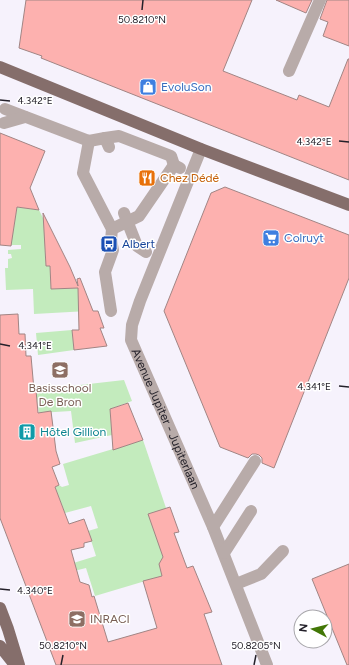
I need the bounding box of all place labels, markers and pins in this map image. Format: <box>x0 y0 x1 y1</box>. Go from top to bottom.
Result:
shop icon: EvoluSon <box>138 77 158 97</box>
place label: EvoluSon <box>161 80 212 94</box>
restaurant icon: Chez Dédé <box>137 168 157 188</box>
place label: Chez Dédé <box>160 171 220 185</box>
supermarket icon: Colruyt <box>261 228 281 248</box>
place label: Colruyt <box>284 231 324 245</box>
bus stop icon: Albert <box>99 234 119 254</box>
place label: Albert <box>122 237 155 251</box>
school or university icon: Basisschool De Bron <box>50 360 70 380</box>
place label: Basisschool De Bron <box>29 381 91 409</box>
building icon: Hôtel Gillion <box>17 422 37 442</box>
place label: Hôtel Gillion <box>40 425 107 439</box>
school or university icon: INRACI <box>67 609 87 629</box>
place label: INRACI <box>90 612 130 626</box>

